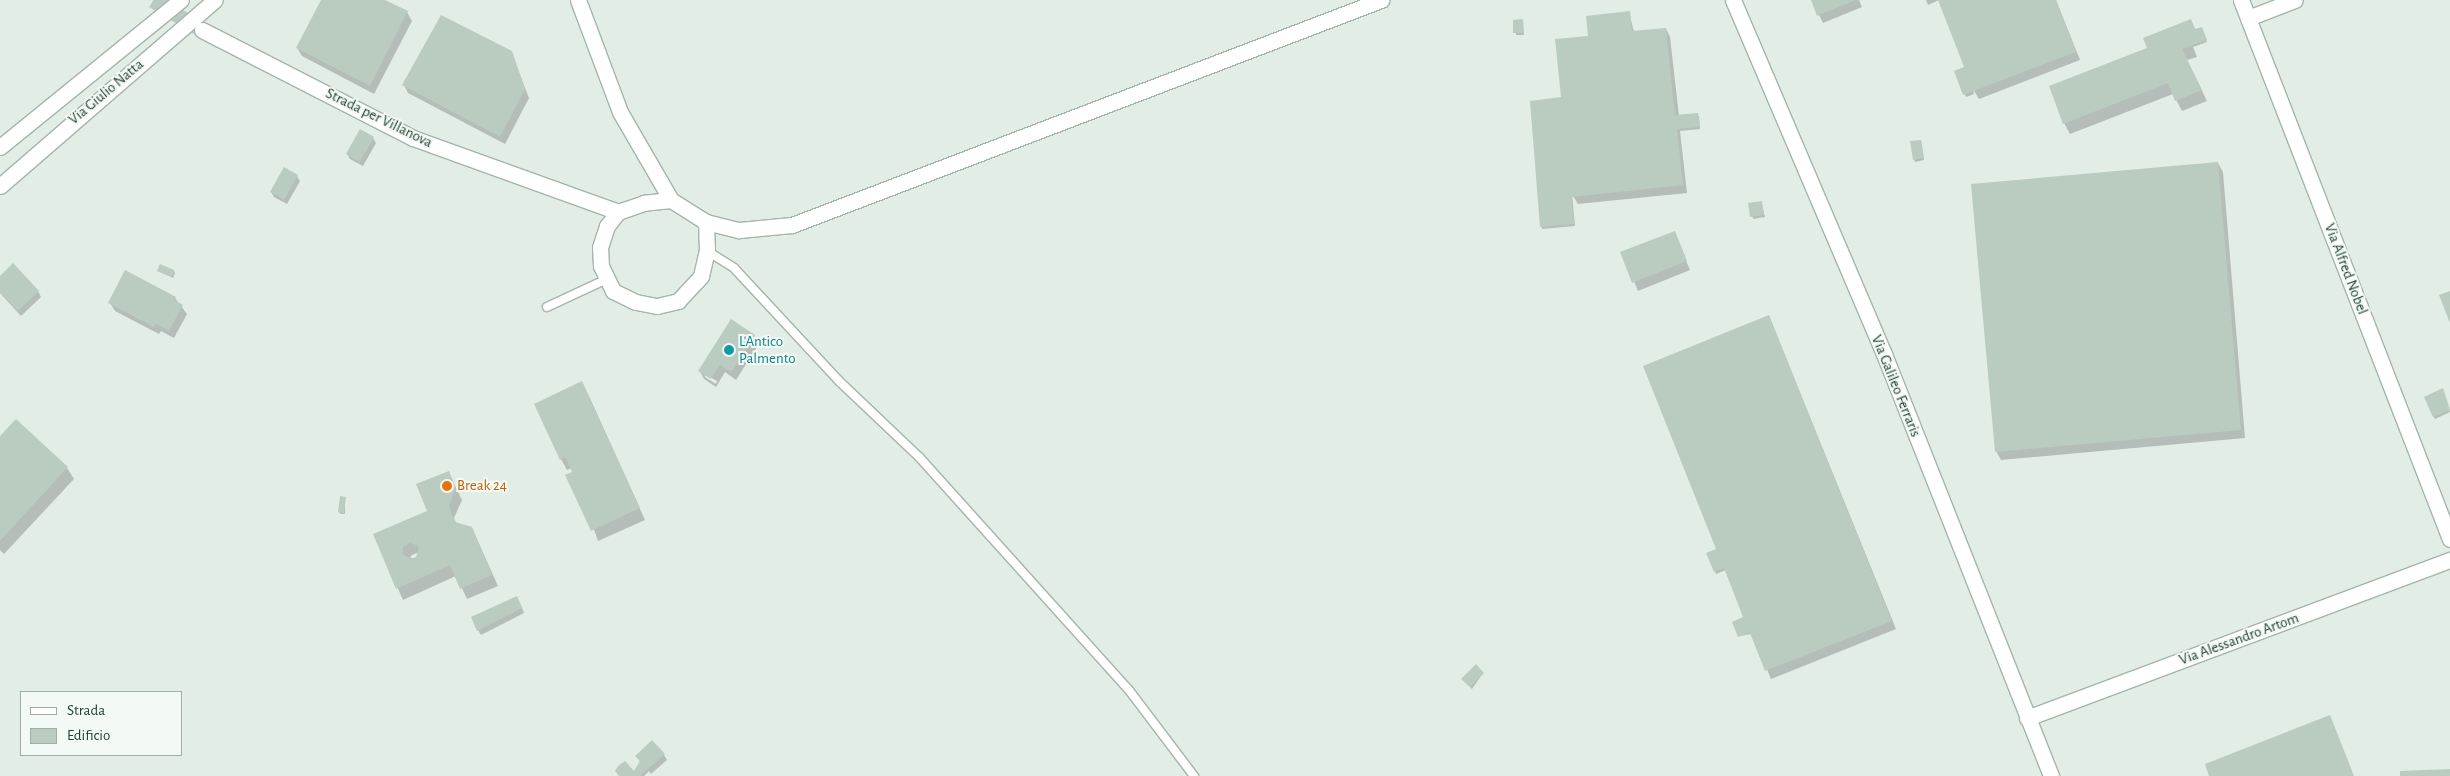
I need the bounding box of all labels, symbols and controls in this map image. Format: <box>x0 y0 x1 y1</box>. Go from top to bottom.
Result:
street label: Via Giulio Natta <box>65 55 147 129</box>
street label: Strada per Villanova <box>323 84 435 152</box>
street label: Via Alfred Nobel <box>2320 221 2372 317</box>
place label: L'Antico Palmento <box>739 332 796 367</box>
street label: Via Galileo Ferraris <box>1867 332 1925 440</box>
marker: L'Antico Palmento <box>723 344 735 356</box>
place label: Break 24 <box>457 477 507 495</box>
marker: Break 24 <box>441 480 453 492</box>
street label: Via Alessandro Artom <box>2177 609 2301 669</box>
legend <box>20 691 182 756</box>
text: Strada <box>67 703 105 718</box>
text: Edificio <box>67 728 110 743</box>

